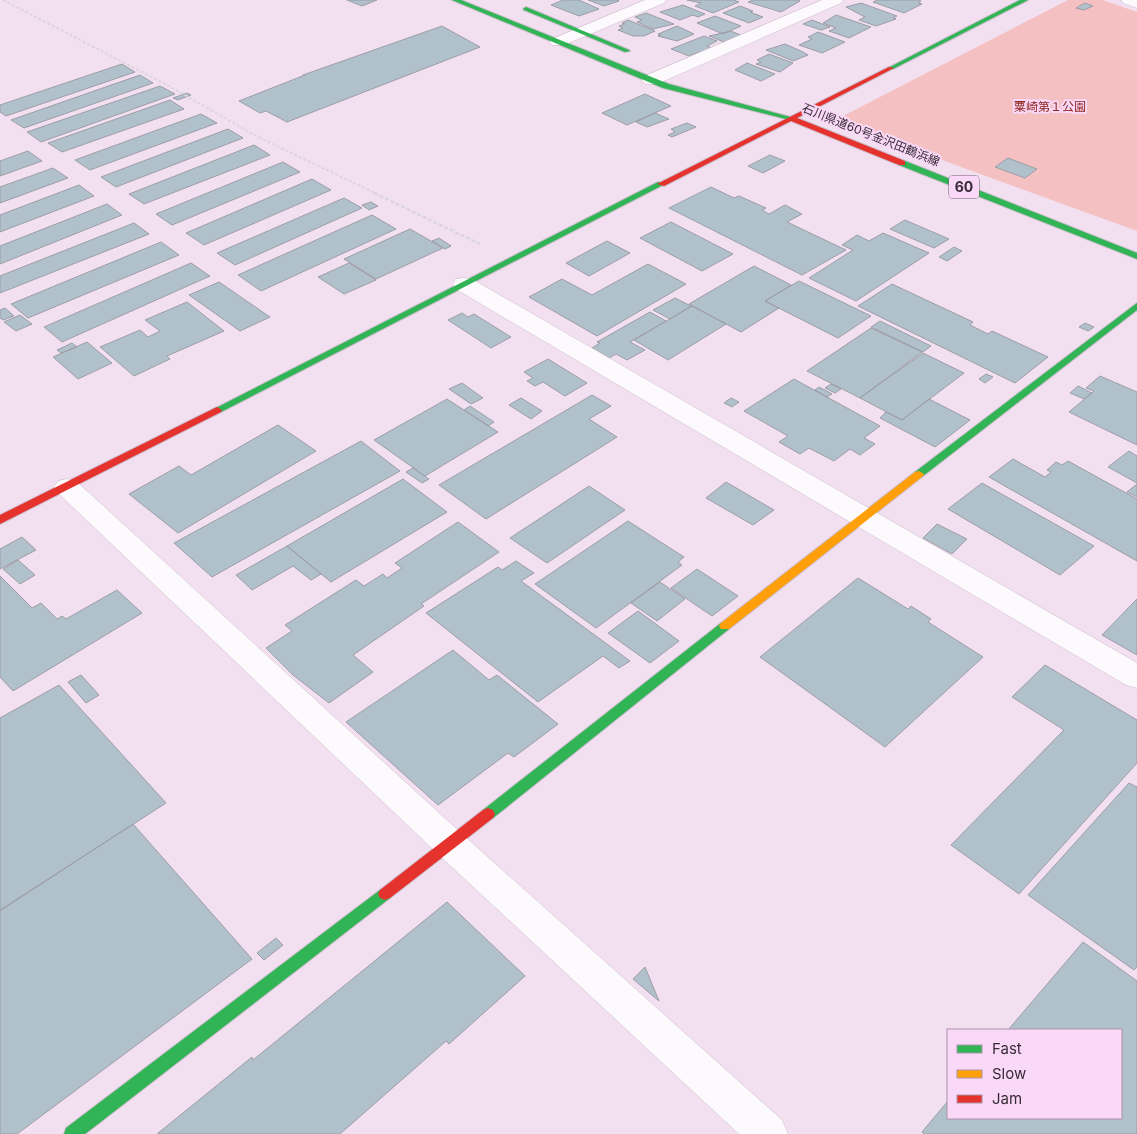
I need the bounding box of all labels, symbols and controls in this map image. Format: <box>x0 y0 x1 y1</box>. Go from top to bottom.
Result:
park label: 粟崎第１公園 <box>1014 99 1086 114</box>
street label: 石川県道60号金沢田鶴浜線 <box>800 100 942 169</box>
road number: 60 <box>949 176 979 198</box>
legend <box>947 1029 1122 1119</box>
text: Fast <box>992 1039 1022 1058</box>
text: Slow <box>992 1064 1026 1083</box>
text: Jam <box>992 1089 1022 1108</box>

